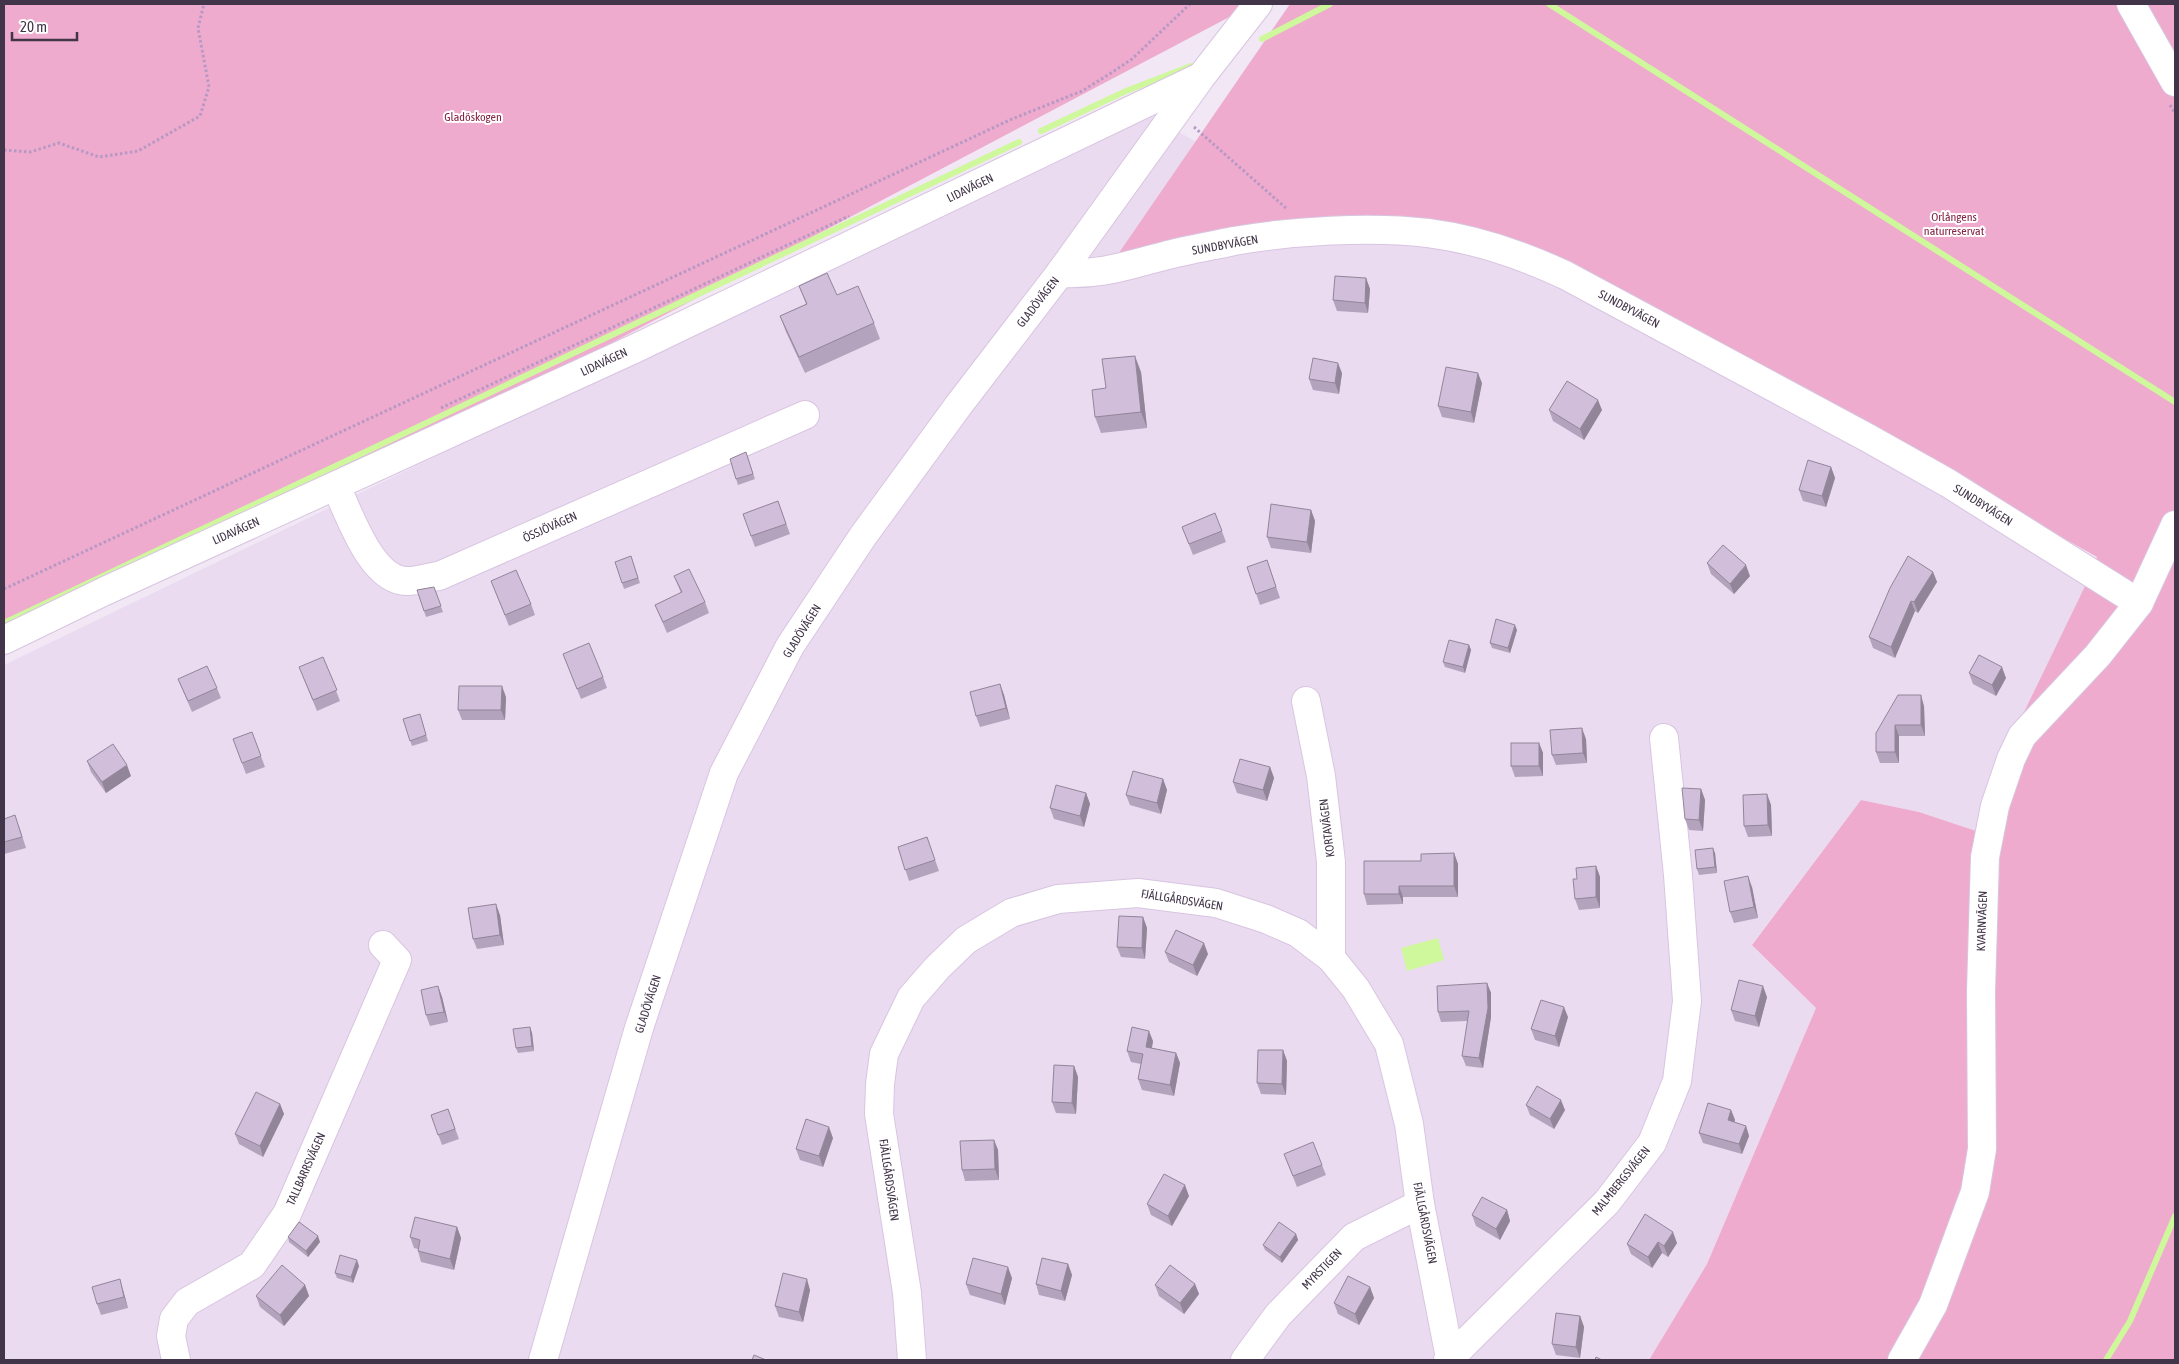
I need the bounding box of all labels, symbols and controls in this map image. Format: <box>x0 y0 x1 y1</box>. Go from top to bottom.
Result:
scale bar <box>12 10 78 42</box>
text: 20 m <box>20 18 47 35</box>
park label: Gladöskogen <box>444 110 502 124</box>
street label: LIDAVÄGEN <box>944 171 996 205</box>
park label: Orlångens naturreservat <box>1924 210 1985 238</box>
street label: SUNDBYVÄGEN <box>1191 232 1259 258</box>
street label: GLADÖVÄGEN <box>1014 274 1062 330</box>
street label: SUNDBYVÄGEN <box>1596 287 1662 331</box>
street label: LIDAVÄGEN <box>578 345 630 379</box>
street label: SUNDBYVÄGEN <box>1951 481 2015 529</box>
street label: ÖSSJÖVÄGEN <box>521 509 579 545</box>
street label: LIDAVÄGEN <box>210 514 262 548</box>
street label: GLADÖVÄGEN <box>780 602 824 660</box>
street label: KORTAVÄGEN <box>1316 798 1338 858</box>
street label: FJÄLLGÅRDSVÄGEN <box>1140 887 1224 913</box>
street label: KVARNVÄGEN <box>1974 890 1990 952</box>
street label: GLADÖVÄGEN <box>632 973 664 1035</box>
street label: TALLBARRSVÄGEN <box>284 1130 328 1208</box>
street label: FJÄLLGÅRDSVÄGEN <box>876 1138 902 1222</box>
street label: MALMBERGSVÄGEN <box>1589 1144 1653 1218</box>
street label: FJÄLLGÅRDSVÄGEN <box>1410 1181 1440 1265</box>
street label: MYRSTIGEN <box>1299 1246 1345 1292</box>

